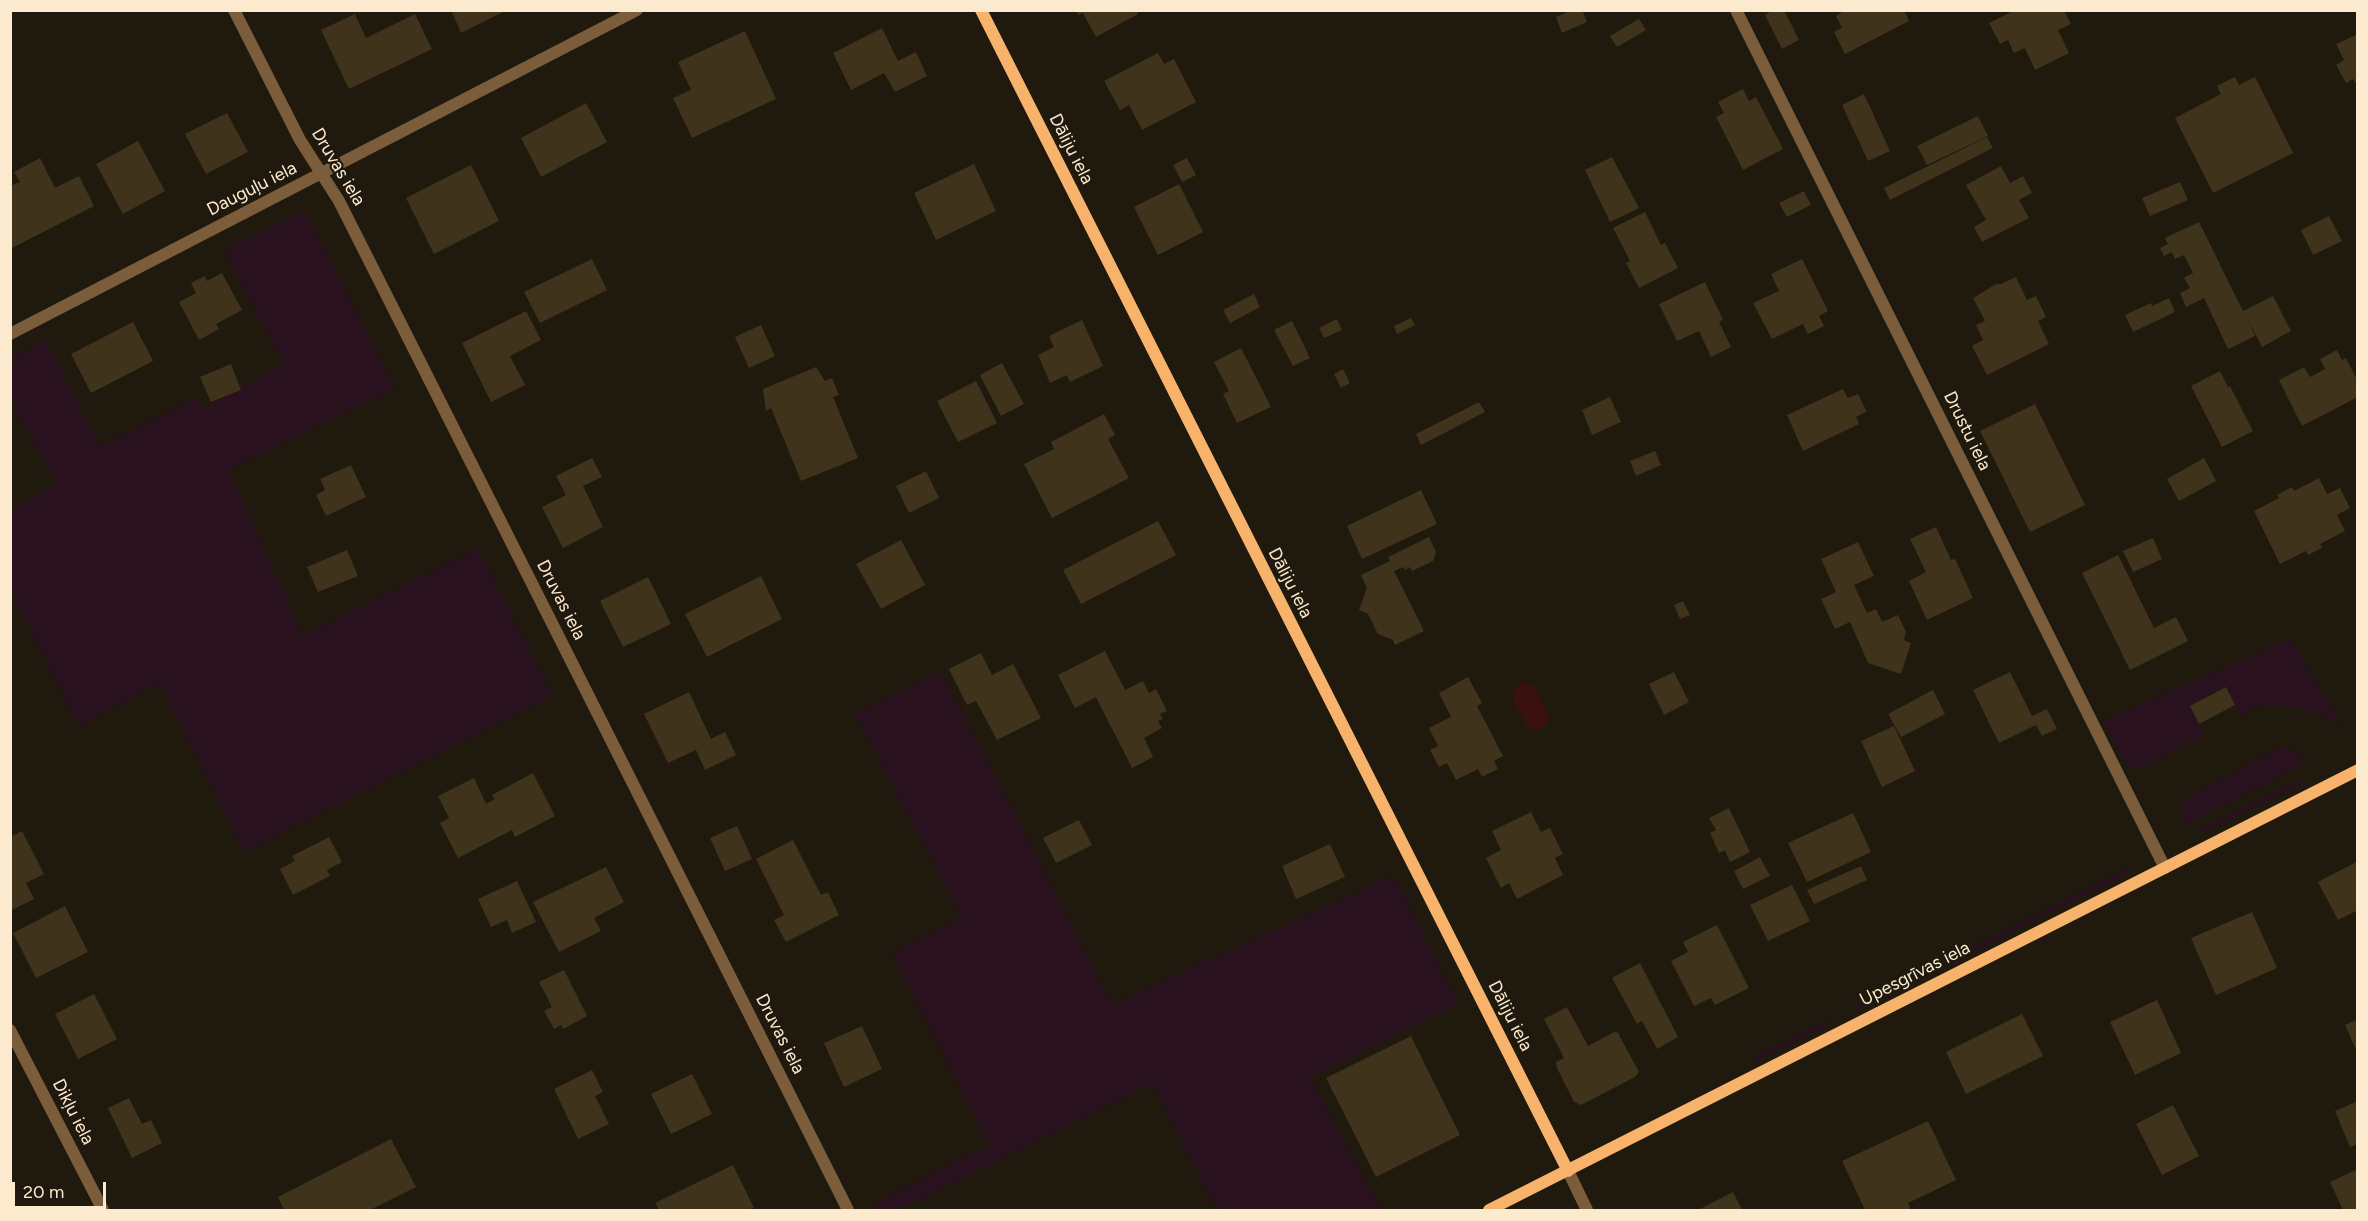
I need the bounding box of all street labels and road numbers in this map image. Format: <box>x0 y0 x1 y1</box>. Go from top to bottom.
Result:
street label: Dāliju iela <box>1044 110 1098 188</box>
street label: Druvas iela <box>306 124 370 210</box>
street label: Dauguļu iela <box>204 157 300 221</box>
street label: Drustu iela <box>1939 388 1995 474</box>
street label: Dāliju iela <box>1263 544 1317 622</box>
street label: Druvas iela <box>532 556 590 644</box>
street label: Upesgrīvas iela <box>1856 937 1974 1011</box>
street label: Dāliju iela <box>1483 977 1537 1055</box>
street label: Druvas iela <box>751 990 809 1078</box>
street label: Dikļu iela <box>47 1076 99 1148</box>

